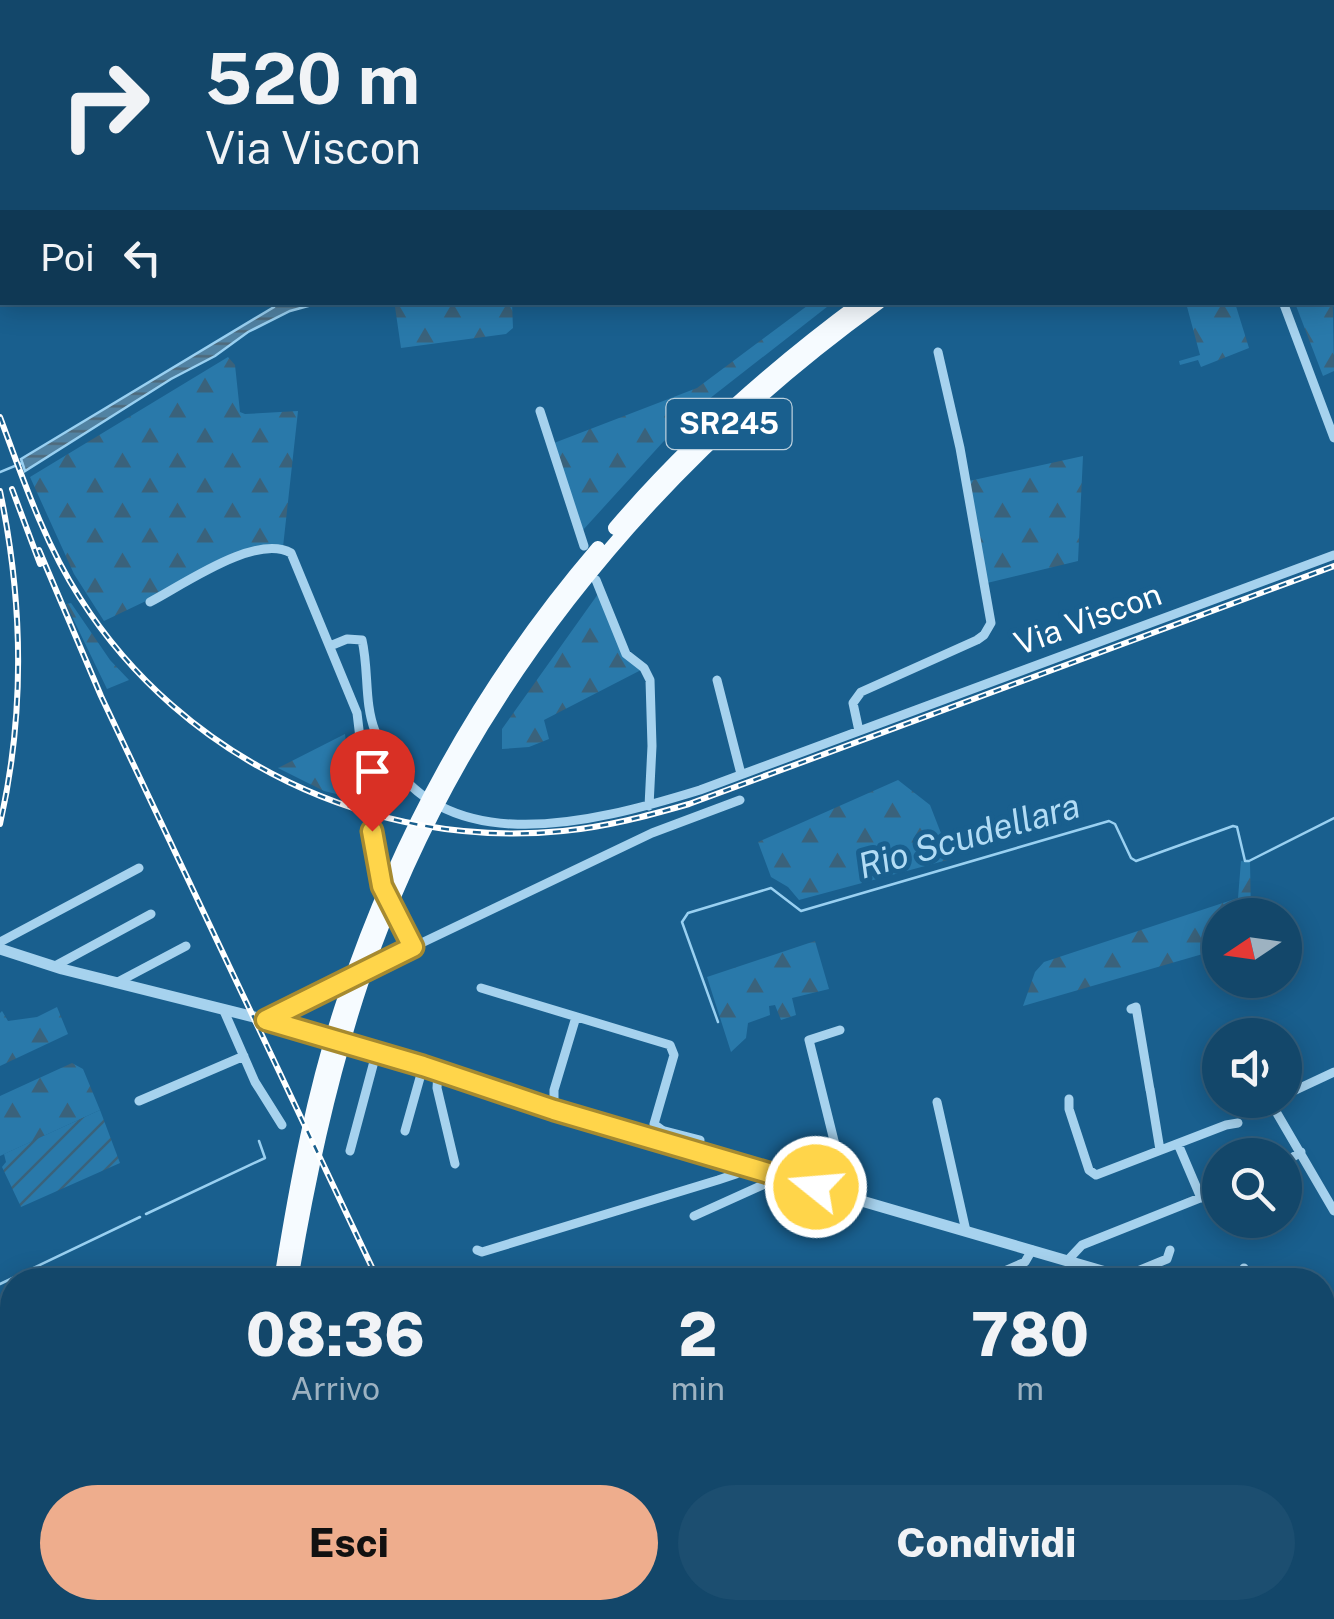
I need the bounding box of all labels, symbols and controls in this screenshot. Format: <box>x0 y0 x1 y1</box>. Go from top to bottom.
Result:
text: 520 m <box>205 37 420 120</box>
icon: right <box>40 40 170 170</box>
text: Via Viscon <box>205 121 421 174</box>
icon: left <box>115 230 170 285</box>
text: Poi <box>40 235 95 280</box>
road number: SR245 <box>666 399 792 449</box>
street label: Via Viscon <box>1009 575 1166 662</box>
pin <box>330 729 415 832</box>
icon: arrive <box>345 744 400 799</box>
water label: Rio Scudellara <box>853 784 1084 887</box>
north arrow <box>1202 898 1302 998</box>
map controls <box>1202 898 1302 1238</box>
button: sound <box>1202 1018 1302 1118</box>
position arrow <box>764 1135 868 1239</box>
button: search <box>1202 1138 1302 1238</box>
text: 08:36 <box>246 1299 425 1370</box>
text: 2 <box>678 1299 717 1370</box>
text: 780 <box>971 1299 1089 1370</box>
text: Arrivo <box>291 1370 380 1407</box>
text: min <box>671 1370 725 1407</box>
text: m <box>1016 1370 1044 1407</box>
button: Esci <box>40 1485 658 1600</box>
button: Condividi <box>678 1485 1295 1600</box>

